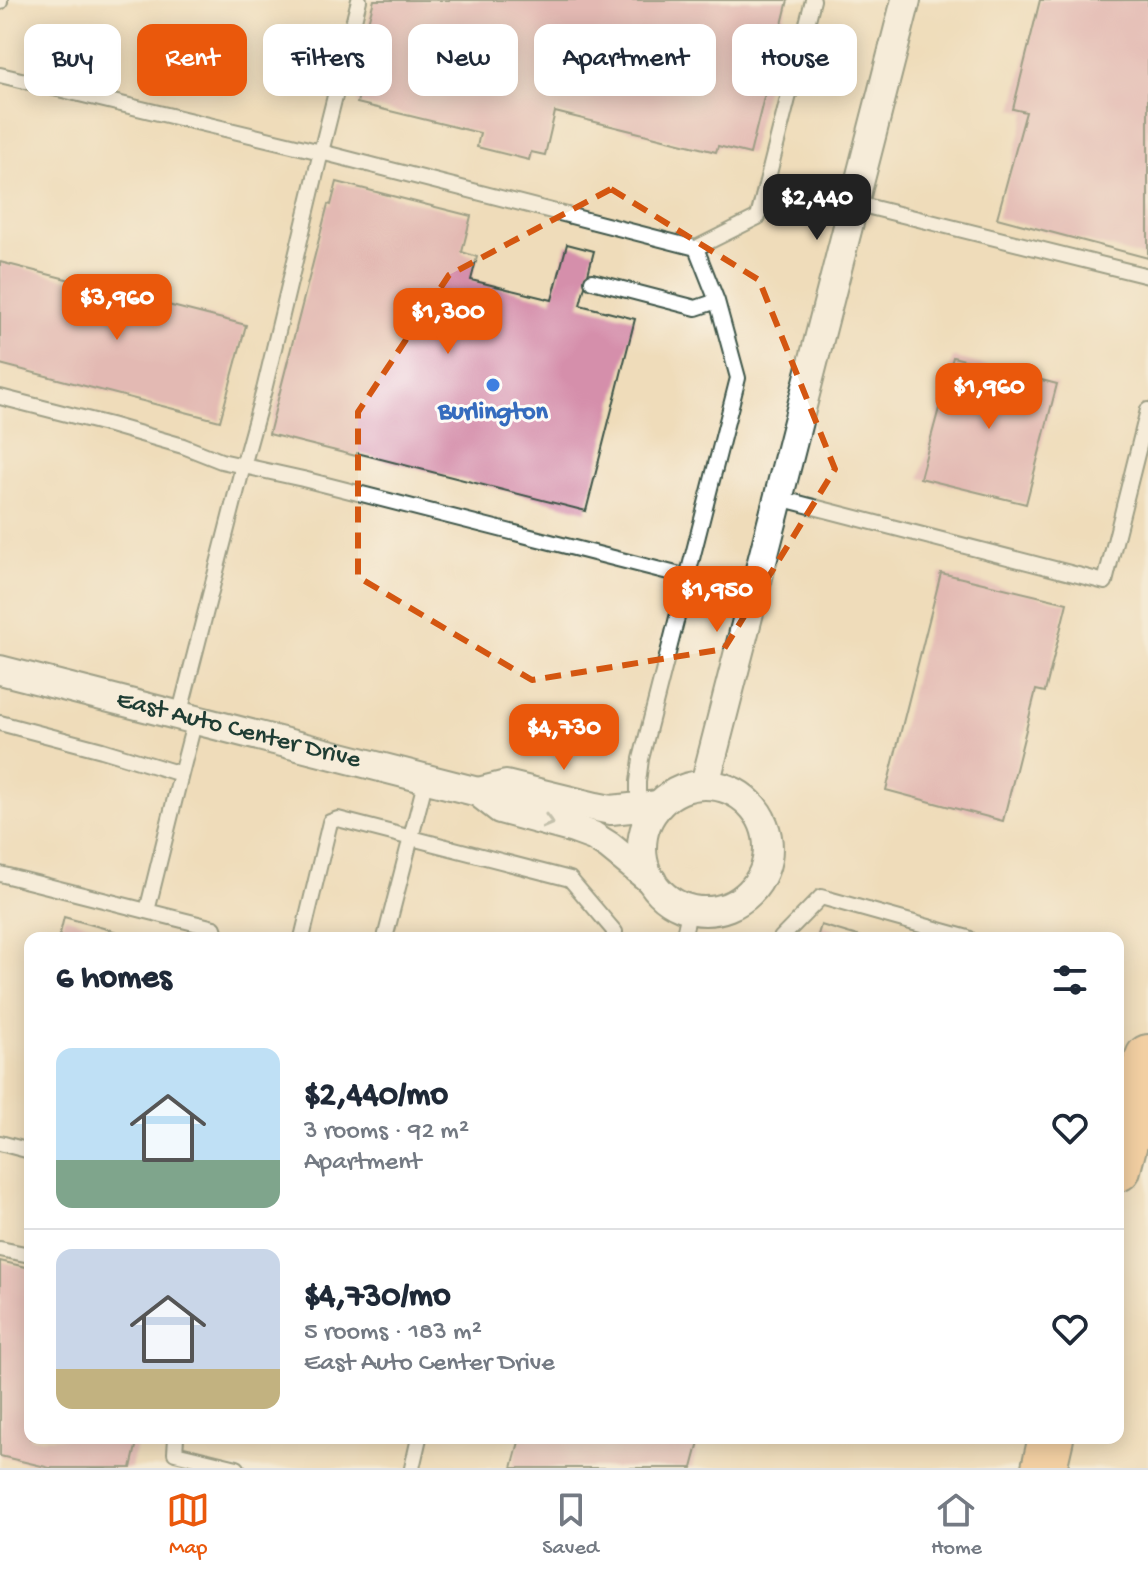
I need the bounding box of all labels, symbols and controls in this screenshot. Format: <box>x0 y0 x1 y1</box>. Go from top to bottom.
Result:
chip: Buy <box>24 24 121 96</box>
chip: Rent <box>137 24 247 96</box>
chip: Filters <box>263 24 392 96</box>
chip: New <box>408 24 518 96</box>
chip: Apartment <box>534 24 716 96</box>
chip: House <box>732 24 857 96</box>
pin: $2,440 <box>752 174 882 242</box>
text: $2,440 <box>781 184 853 215</box>
pin: $3,960 <box>52 274 182 342</box>
text: $3,960 <box>80 284 154 315</box>
pin: $1,300 <box>383 288 513 356</box>
text: $1,300 <box>411 298 485 329</box>
pin: $1,960 <box>924 363 1054 431</box>
text: $1,960 <box>953 373 1025 404</box>
marker: Burlington <box>484 376 502 394</box>
place label: Burlington <box>437 398 548 429</box>
pin: $1,950 <box>652 566 782 634</box>
text: $1,950 <box>681 576 753 607</box>
street label: East Auto Center Drive <box>113 685 364 777</box>
pin: $4,730 <box>499 704 629 772</box>
text: $4,730 <box>527 714 601 745</box>
one-way arrow <box>540 813 554 830</box>
icon: filters <box>1048 958 1092 1002</box>
text: 6 homes <box>56 960 171 1000</box>
text: $2,440/mo <box>304 1077 448 1117</box>
icon: home <box>120 1080 216 1176</box>
icon: heart <box>1048 1106 1092 1150</box>
text: 3 rooms · 92 m² <box>304 1117 469 1148</box>
text: Apartment <box>304 1148 421 1179</box>
text: $4,730/mo <box>304 1278 451 1318</box>
icon: home <box>120 1281 216 1377</box>
icon: heart <box>1048 1307 1092 1351</box>
text: 5 rooms · 183 m² <box>304 1318 482 1349</box>
text: East Auto Center Drive <box>304 1349 555 1380</box>
tab: Map <box>166 1488 210 1562</box>
tab: Saved <box>542 1488 599 1562</box>
tab: Home <box>931 1488 982 1562</box>

